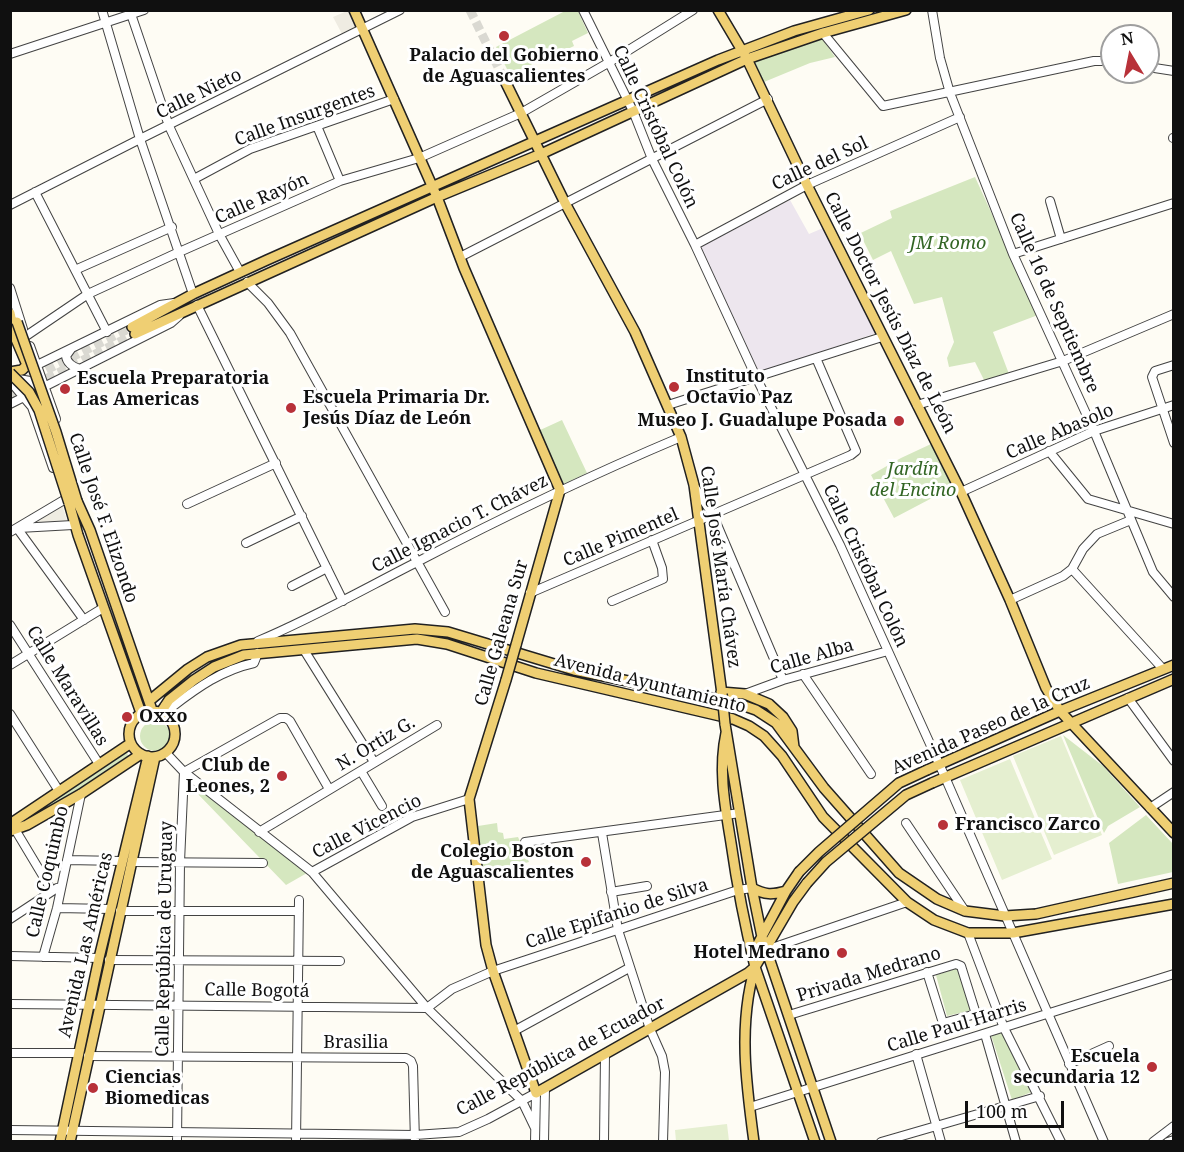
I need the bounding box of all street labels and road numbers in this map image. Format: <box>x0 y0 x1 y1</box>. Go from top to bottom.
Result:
street label: Calle Cristóbal Colón <box>608 42 702 212</box>
street label: Calle Nieto <box>153 64 245 124</box>
street label: Calle Insurgentes <box>232 81 378 151</box>
street label: Calle del Sol <box>769 132 871 196</box>
street label: Calle Rayón <box>212 169 312 229</box>
street label: Calle Doctor Jesús Díaz de León <box>819 189 961 437</box>
street label: Calle 16 de Septiembre <box>1004 209 1104 397</box>
street label: Calle Abasolo <box>1003 400 1117 464</box>
street label: Calle José F. Elizondo <box>64 430 142 606</box>
street label: Calle José María Chávez <box>695 465 745 669</box>
street label: Calle Ignacio T. Chávez <box>368 470 552 578</box>
street label: Calle Cristóbal Colón <box>818 481 912 651</box>
street label: Calle Pimentel <box>560 504 682 572</box>
street label: Calle Galeana Sur <box>471 557 533 709</box>
street label: Calle Maravillas <box>21 622 113 750</box>
street label: Calle Alba <box>768 635 856 679</box>
street label: Avenida Ayuntamiento <box>552 650 748 718</box>
street label: Avenida Paseo de la Cruz <box>889 672 1093 780</box>
street label: N. Ortiz G. <box>333 712 419 776</box>
street label: Calle Vicencio <box>309 790 425 864</box>
street label: Calle Coquimbo <box>22 804 74 940</box>
street label: Calle República de Uruguay <box>152 821 178 1057</box>
street label: Avenida Las Américas <box>54 850 118 1040</box>
street label: Calle Epifanio de Silva <box>523 874 711 954</box>
street label: Privada Medrano <box>794 943 944 1007</box>
street label: Calle Bogotá <box>204 979 310 1003</box>
street label: Calle República de Ecuador <box>453 993 669 1121</box>
street label: Calle Paul Harris <box>885 995 1029 1057</box>
street label: Brasilia <box>323 1032 389 1054</box>

